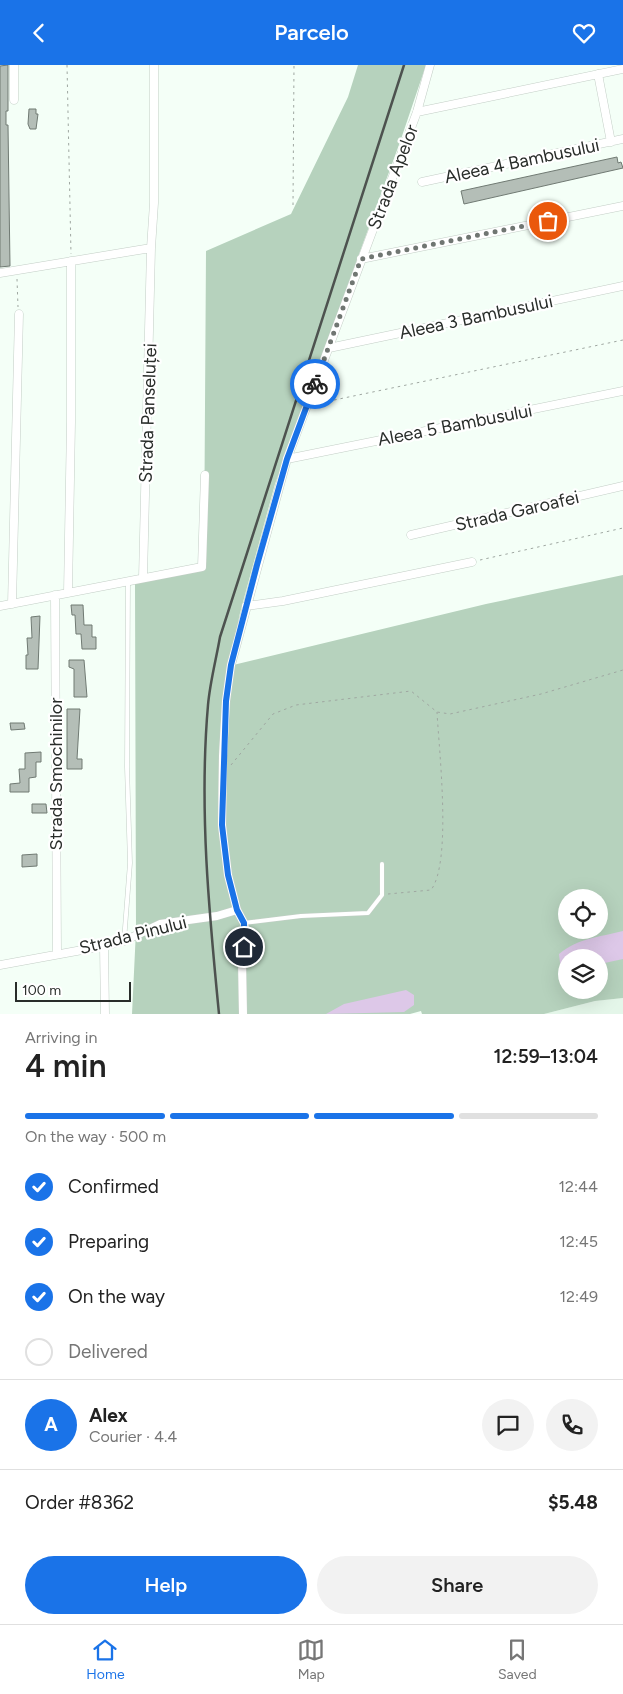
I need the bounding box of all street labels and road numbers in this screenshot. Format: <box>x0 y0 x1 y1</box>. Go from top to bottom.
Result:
street label: Strada Apelor <box>363 122 423 232</box>
street label: Aleea 4 Bambusului <box>443 134 601 188</box>
street label: Aleea 3 Bambusului <box>397 290 555 344</box>
street label: Strada Panseluței <box>135 343 161 483</box>
street label: Aleea 5 Bambusului <box>376 399 534 451</box>
street label: Strada Garoafei <box>453 486 581 536</box>
street label: Strada Smochinilor <box>45 698 67 850</box>
street label: Strada Pinului <box>77 911 189 959</box>

